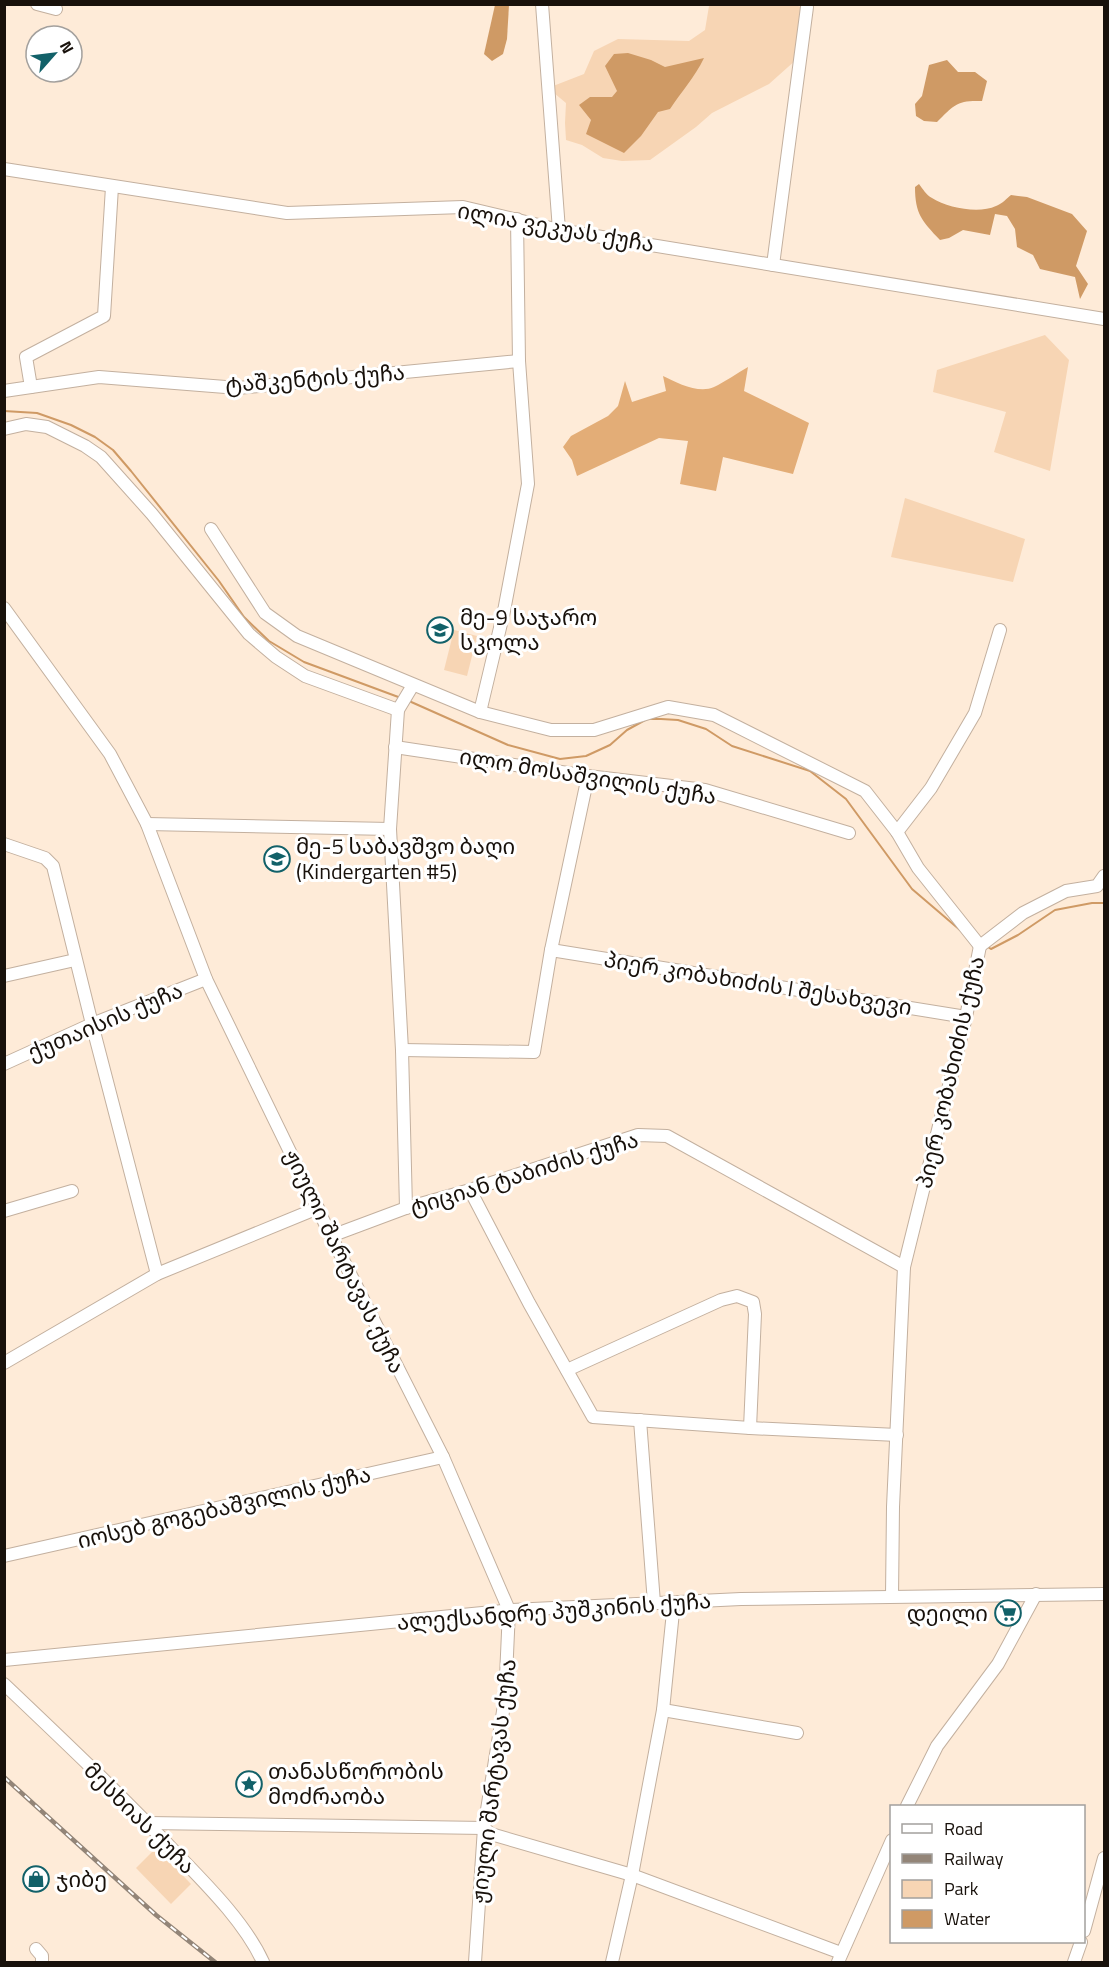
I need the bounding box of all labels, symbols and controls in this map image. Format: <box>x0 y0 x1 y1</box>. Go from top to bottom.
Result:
north arrow <box>24 24 84 84</box>
text: N <box>54 36 80 57</box>
street label: ილია ვეკუას ქუჩა <box>455 193 657 261</box>
street label: ტაშკენტის ქუჩა <box>224 355 406 401</box>
place label: მე-9 საჯარო სკოლა <box>460 600 597 659</box>
school or university icon: მე-9 საჯარო სკოლა <box>425 615 455 645</box>
street label: ილო მოსაშვილის ქუჩა <box>457 739 719 813</box>
place label: მე-5 საბავშვო ბაღი (Kindergarten #5) <box>296 829 515 888</box>
school or university icon: მე-5 საბავშვო ბაღი (Kindergarten #5) <box>262 844 292 874</box>
street label: პიერ კობახიძის I შესახვევი <box>602 942 914 1024</box>
street label: პიერ კობახიძის ქუჩა <box>907 952 993 1192</box>
street label: ქუთაისის ქუჩა <box>22 973 188 1069</box>
street label: ტიციან ტაბიძის ქუჩა <box>406 1122 642 1224</box>
street label: ჟიული შარტავას ქუჩა <box>276 1143 414 1379</box>
street label: იოსებ გოგებაშვილის ქუჩა <box>74 1457 374 1557</box>
street label: ალექსანდრე პუშკინის ქუჩა <box>396 1583 712 1639</box>
place label: დეილი <box>907 1596 988 1630</box>
supermarket icon: დეილი <box>993 1598 1023 1628</box>
street label: ჟიული შარტავას ქუჩა <box>461 1657 525 1905</box>
street label: მესხიას ქუჩა <box>76 1754 204 1882</box>
place label: თანასწორობის მოძრაობა <box>268 1754 444 1813</box>
place icon: თანასწორობის მოძრაობა <box>234 1769 264 1799</box>
legend <box>890 1805 1085 1943</box>
text: Road <box>944 1815 983 1842</box>
text: Railway <box>944 1845 1004 1872</box>
place label: ჯიბე <box>56 1862 107 1896</box>
shop icon: ჯიბე <box>21 1864 51 1894</box>
text: Park <box>944 1875 979 1902</box>
text: Water <box>944 1905 990 1932</box>

